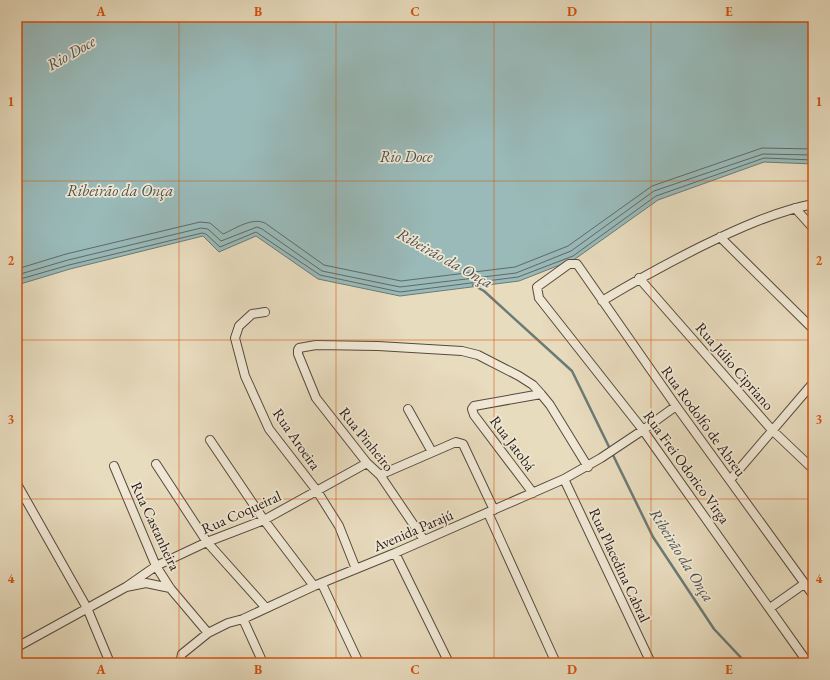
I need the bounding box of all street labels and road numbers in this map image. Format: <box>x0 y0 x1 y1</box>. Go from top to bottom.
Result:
street label: Rua Júlio Cipriano <box>692 318 778 414</box>
street label: Rua Rodolfo de Abreu <box>657 362 751 480</box>
street label: Rua Pinheiro <box>335 403 399 475</box>
street label: Rua Aroeira <box>269 405 325 474</box>
street label: Rua Frei Odorico Virga <box>640 407 734 527</box>
street label: Rua Jatobá <box>486 412 540 474</box>
street label: Rua Castanheira <box>127 479 185 573</box>
street label: Rua Coqueiral <box>198 486 284 538</box>
street label: Avenida Parajú <box>369 505 456 556</box>
street label: Rua Placedina Cabral <box>585 505 655 626</box>

